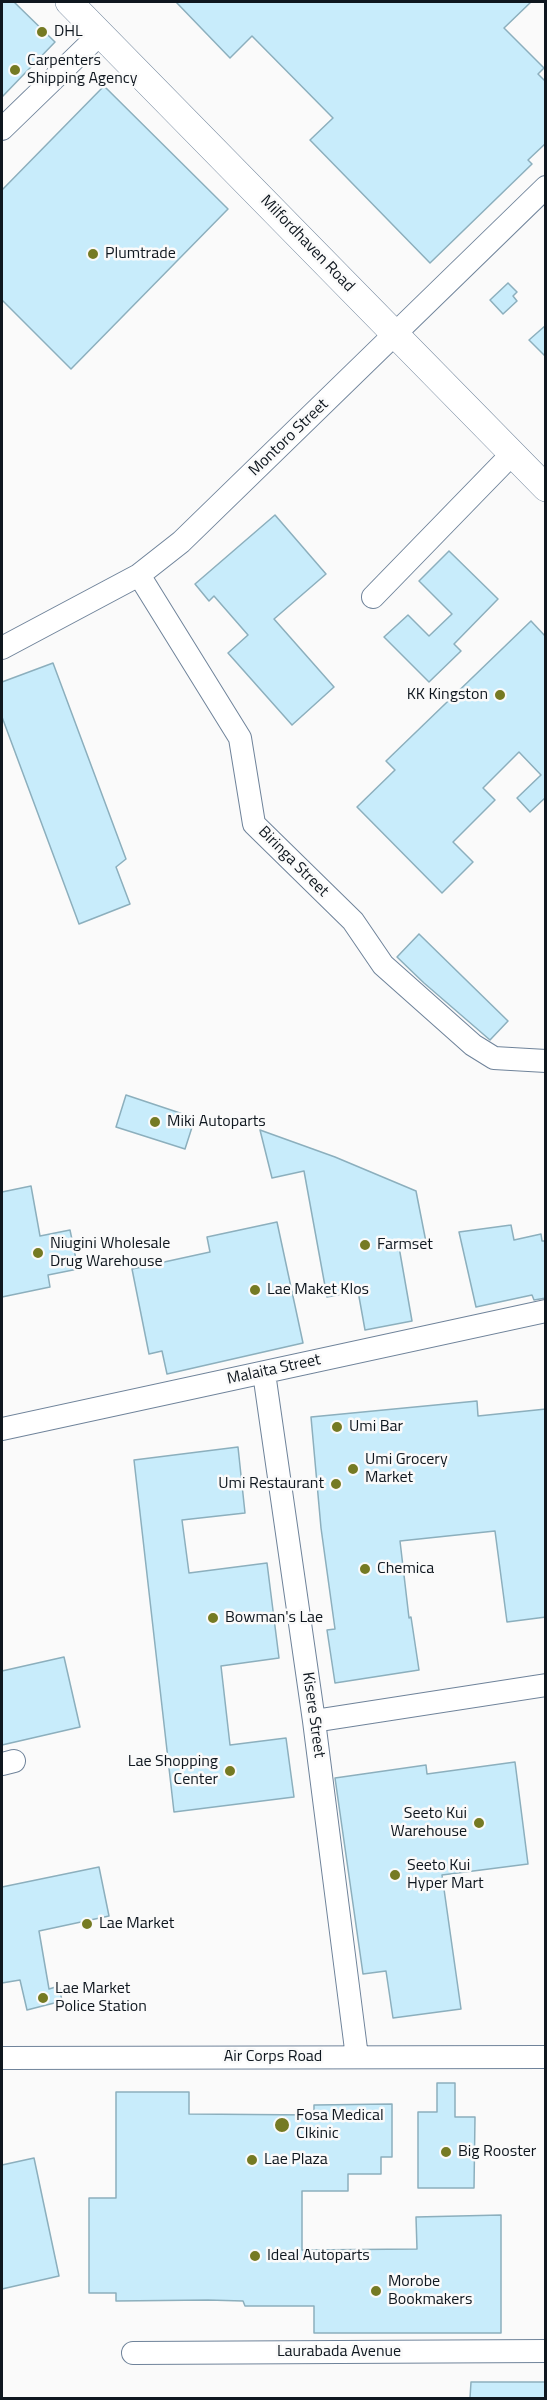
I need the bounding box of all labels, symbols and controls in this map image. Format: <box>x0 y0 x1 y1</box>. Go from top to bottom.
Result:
place label: DHL <box>54 22 83 42</box>
marker: DHL <box>35 25 49 39</box>
place label: Carpenters Shipping Agency <box>27 51 137 89</box>
marker: Carpenters Shipping Agency <box>8 63 22 77</box>
street label: Milfordhaven Road <box>256 192 358 296</box>
place label: Plumtrade <box>105 244 176 264</box>
marker: Plumtrade <box>86 247 100 261</box>
street label: Montoro Street <box>245 395 333 481</box>
place label: KK Kingston <box>407 685 488 705</box>
marker: KK Kingston <box>493 688 507 702</box>
street label: Biringa Street <box>254 823 332 901</box>
place label: Miki Autoparts <box>167 1112 266 1132</box>
marker: Miki Autoparts <box>148 1115 162 1129</box>
place label: Niugini Wholesale Drug Warehouse <box>50 1234 170 1272</box>
place label: Farmset <box>377 1235 433 1255</box>
marker: Farmset <box>358 1238 372 1252</box>
marker: Niugini Wholesale Drug Warehouse <box>31 1246 45 1260</box>
place label: Lae Maket Klos <box>267 1280 369 1300</box>
marker: Lae Maket Klos <box>248 1283 262 1297</box>
street label: Malaita Street <box>226 1351 322 1389</box>
place label: Umi Bar <box>349 1417 403 1437</box>
marker: Umi Bar <box>330 1420 344 1434</box>
place label: Umi Grocery Market <box>365 1450 448 1488</box>
marker: Umi Grocery Market <box>346 1462 360 1476</box>
place label: Umi Restaurant <box>218 1474 324 1494</box>
marker: Umi Restaurant <box>329 1477 343 1491</box>
place label: Chemica <box>377 1559 434 1579</box>
marker: Chemica <box>358 1562 372 1576</box>
place label: Bowman's Lae <box>225 1608 323 1628</box>
marker: Bowman's Lae <box>206 1611 220 1625</box>
street label: Kisere Street <box>297 1671 329 1759</box>
place label: Lae Shopping Center <box>128 1752 218 1790</box>
marker: Lae Shopping Center <box>223 1764 237 1778</box>
place label: Seeto Kui Warehouse <box>391 1804 467 1842</box>
marker: Seeto Kui Warehouse <box>472 1816 486 1830</box>
place label: Seeto Kui Hyper Mart <box>407 1856 484 1894</box>
marker: Seeto Kui Hyper Mart <box>388 1868 402 1882</box>
place label: Lae Market <box>99 1914 174 1934</box>
marker: Lae Market <box>80 1917 94 1931</box>
place label: Lae Market Police Station <box>55 1979 147 2017</box>
marker: Lae Market Police Station <box>36 1991 50 2005</box>
street label: Air Corps Road <box>224 2047 322 2067</box>
place label: Fosa Medical Clkinic <box>296 2106 384 2144</box>
marker: Fosa Medical Clkinic <box>273 2116 291 2134</box>
place label: Big Rooster <box>458 2142 536 2162</box>
marker: Big Rooster <box>439 2145 453 2159</box>
place label: Lae Plaza <box>264 2150 328 2170</box>
marker: Lae Plaza <box>245 2153 259 2167</box>
place label: Ideal Autoparts <box>267 2246 370 2266</box>
marker: Ideal Autoparts <box>248 2249 262 2263</box>
place label: Morobe Bookmakers <box>388 2272 472 2310</box>
marker: Morobe Bookmakers <box>369 2284 383 2298</box>
street label: Laurabada Avenue <box>277 2342 401 2362</box>

